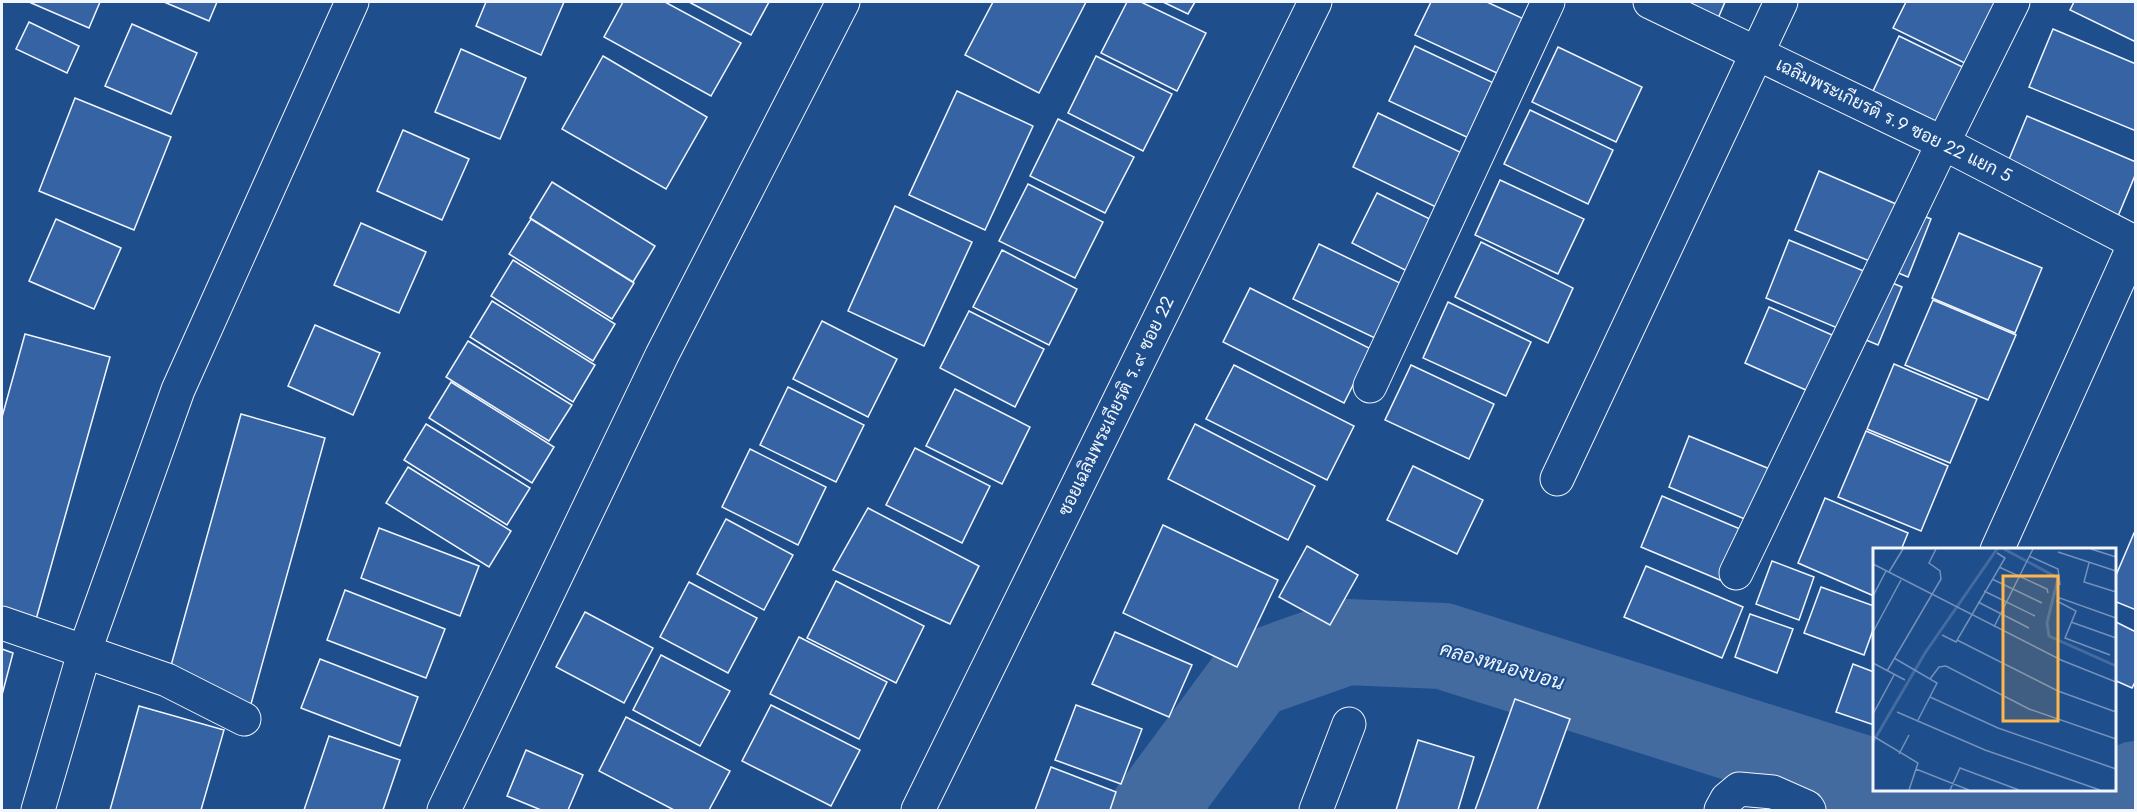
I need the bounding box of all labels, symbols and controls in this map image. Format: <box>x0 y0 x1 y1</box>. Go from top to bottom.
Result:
street label: เฉลิมพระเกียรติ ร.9 ซอย 22 แยก 5 <box>1772 51 2016 189</box>
street label: ซอยเฉลิมพระเกียรติ ร.๙ ซอย 22 <box>1051 292 1181 520</box>
inset map <box>1873 548 2116 791</box>
water label: คลองหนองบอน <box>1436 634 1568 698</box>

